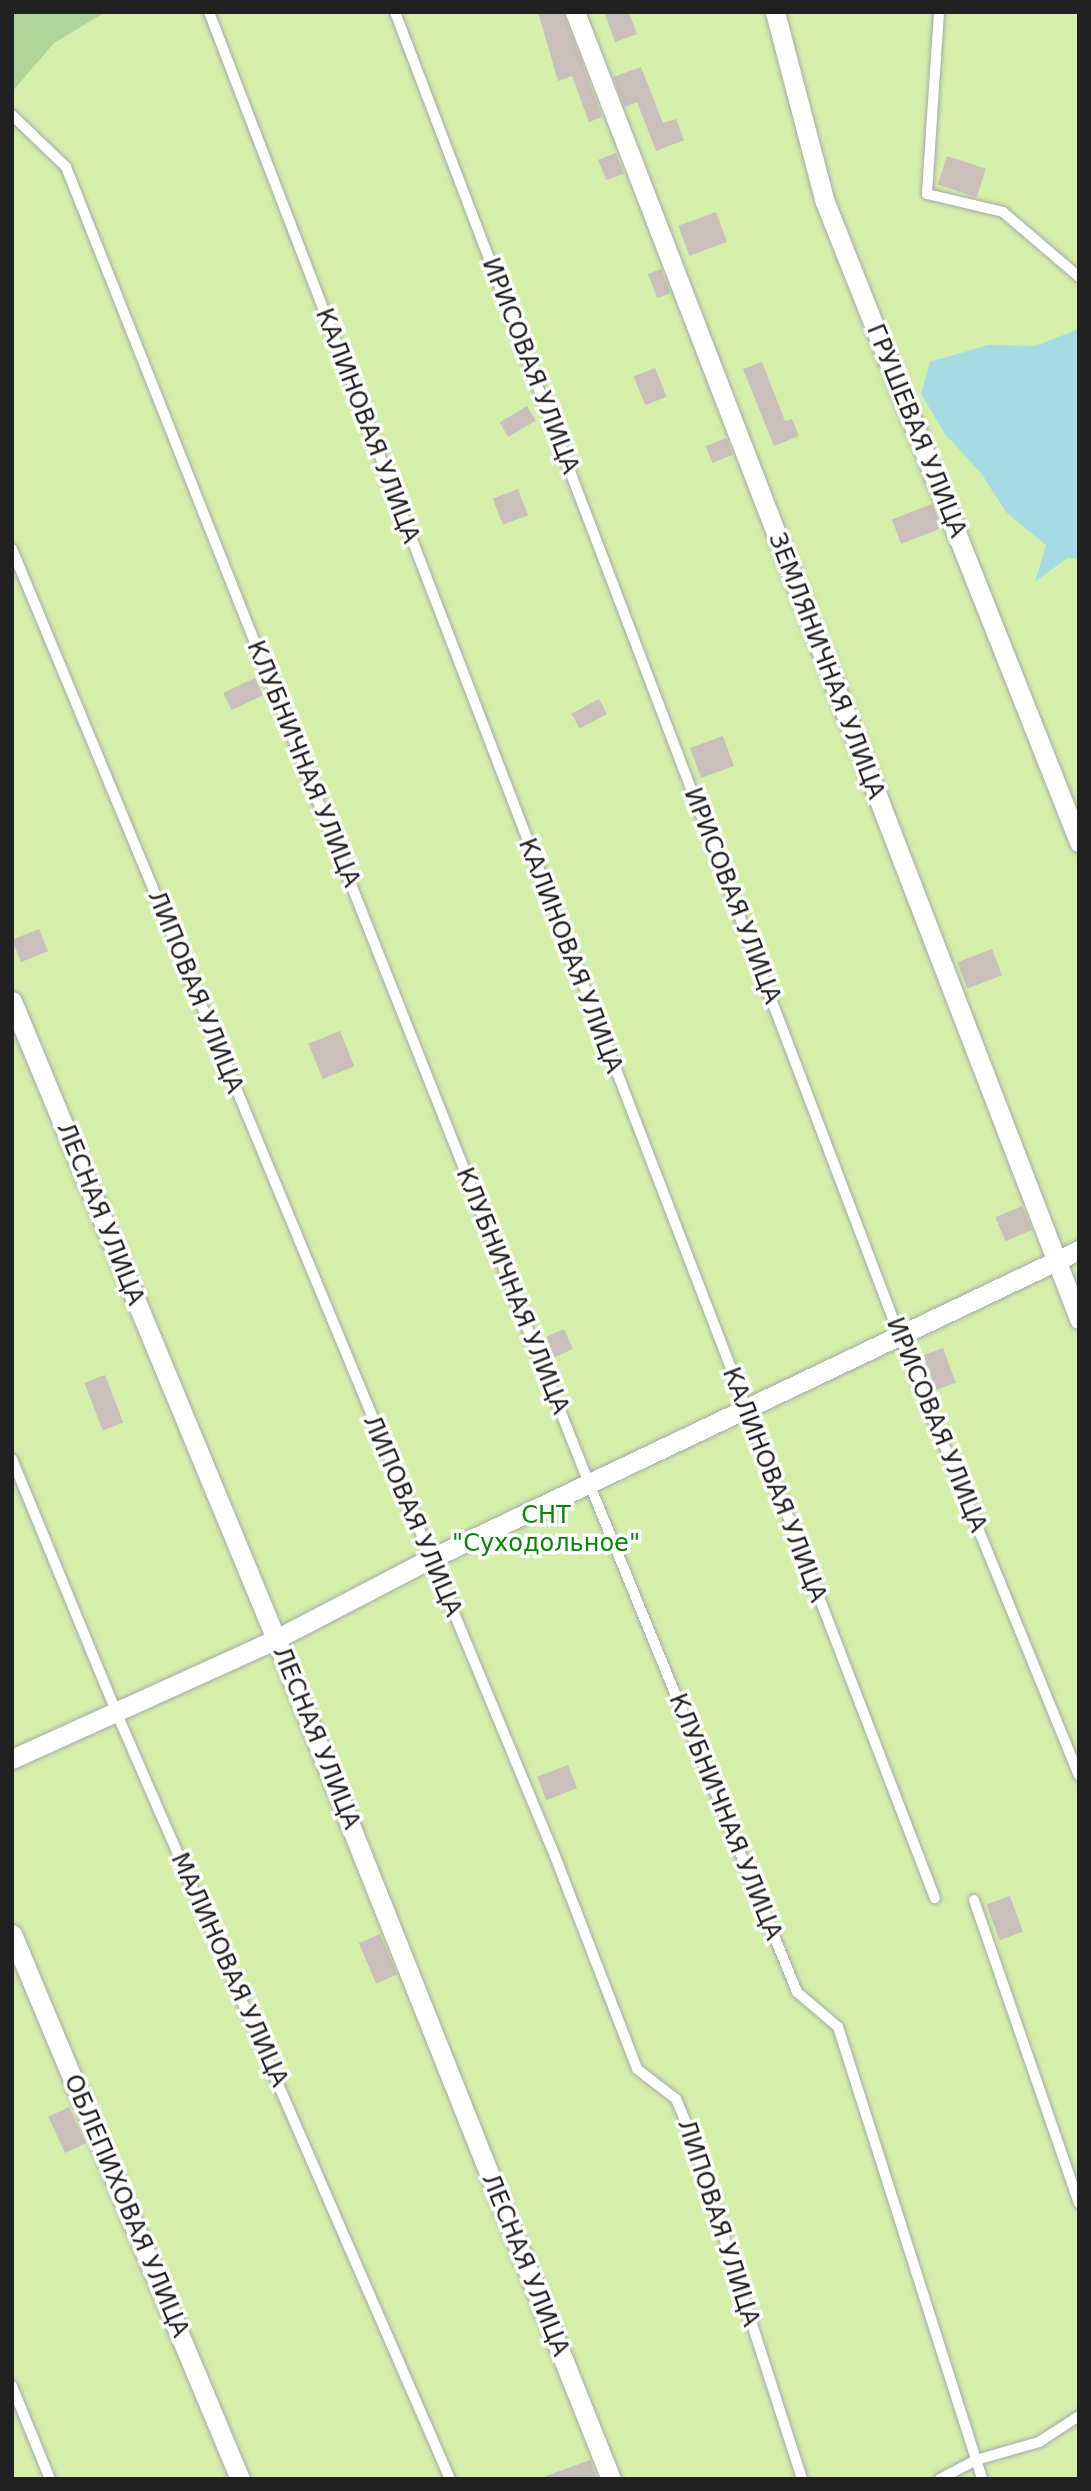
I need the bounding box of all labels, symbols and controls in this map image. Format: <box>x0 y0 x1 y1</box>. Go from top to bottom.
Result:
street label: ИРИСОВАЯ УЛИЦА <box>476 254 584 478</box>
street label: КАЛИНОВАЯ УЛИЦА <box>309 304 425 548</box>
street label: ГРУШЕВАЯ УЛИЦА <box>860 320 972 542</box>
street label: ЗЕМЛЯНИЧНАЯ УЛИЦА <box>762 529 890 803</box>
street label: КЛУБНИЧНАЯ УЛИЦА <box>240 637 366 891</box>
street label: ИРИСОВАЯ УЛИЦА <box>678 784 786 1008</box>
street label: КАЛИНОВАЯ УЛИЦА <box>512 834 628 1078</box>
street label: ЛИПОВАЯ УЛИЦА <box>141 887 249 1097</box>
street label: ЛЕСНАЯ УЛИЦА <box>50 1118 150 1310</box>
street label: КЛУБНИЧНАЯ УЛИЦА <box>449 1164 575 1418</box>
street label: ИРИСОВАЯ УЛИЦА <box>880 1313 992 1537</box>
street label: КАЛИНОВАЯ УЛИЦА <box>716 1363 832 1607</box>
street label: ЛИПОВАЯ УЛИЦА <box>357 1411 467 1621</box>
park label: СНТ "Суходольное" <box>452 1502 640 1558</box>
street label: ЛЕСНАЯ УЛИЦА <box>266 1642 366 1834</box>
street label: КЛУБНИЧНАЯ УЛИЦА <box>662 1690 788 1944</box>
street label: МАЛИНОВАЯ УЛИЦА <box>164 1849 294 2091</box>
street label: ОБЛЕПИХОВАЯ УЛИЦА <box>58 2070 194 2342</box>
street label: ЛИПОВАЯ УЛИЦА <box>671 2116 765 2330</box>
street label: ЛЕСНАЯ УЛИЦА <box>475 2169 575 2361</box>

